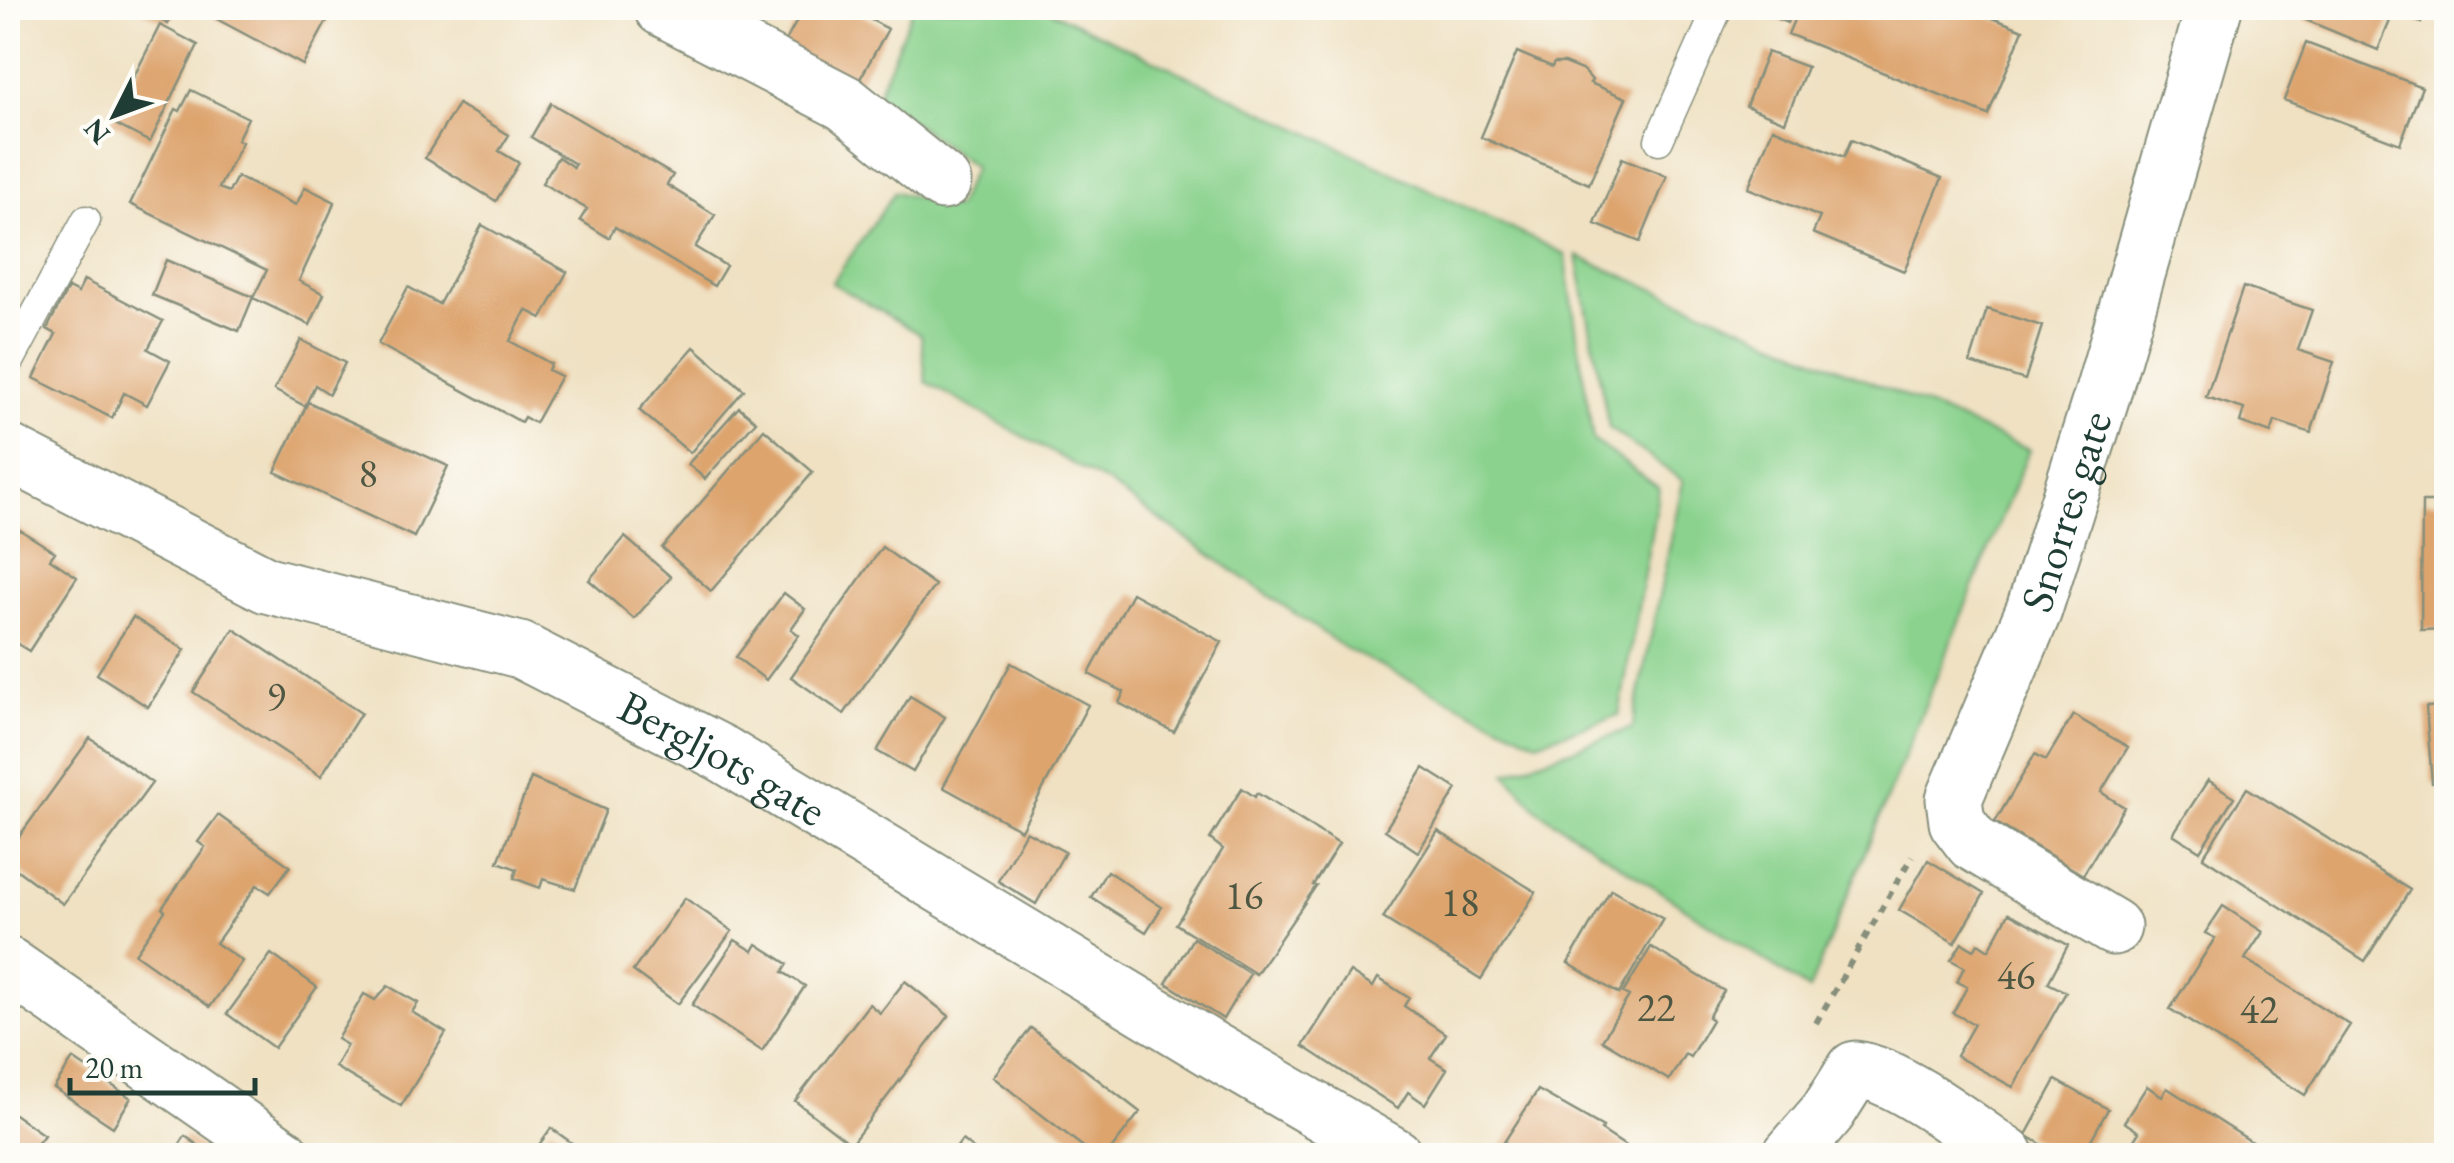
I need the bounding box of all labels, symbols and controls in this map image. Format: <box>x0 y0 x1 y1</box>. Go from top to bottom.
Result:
north arrow <box>65 65 165 165</box>
text: N <box>75 111 117 152</box>
street label: Snorres gate <box>2006 403 2124 619</box>
house number: 8 <box>358 447 378 499</box>
house number: 9 <box>266 670 286 722</box>
street label: Bergljots gate <box>609 677 837 839</box>
house number: 16 <box>1225 869 1263 921</box>
house number: 18 <box>1441 876 1479 928</box>
house number: 46 <box>1997 949 2035 1001</box>
house number: 22 <box>1637 981 1675 1033</box>
house number: 42 <box>2240 983 2278 1035</box>
scale bar <box>70 1033 255 1095</box>
text: 20 m <box>85 1048 143 1087</box>

